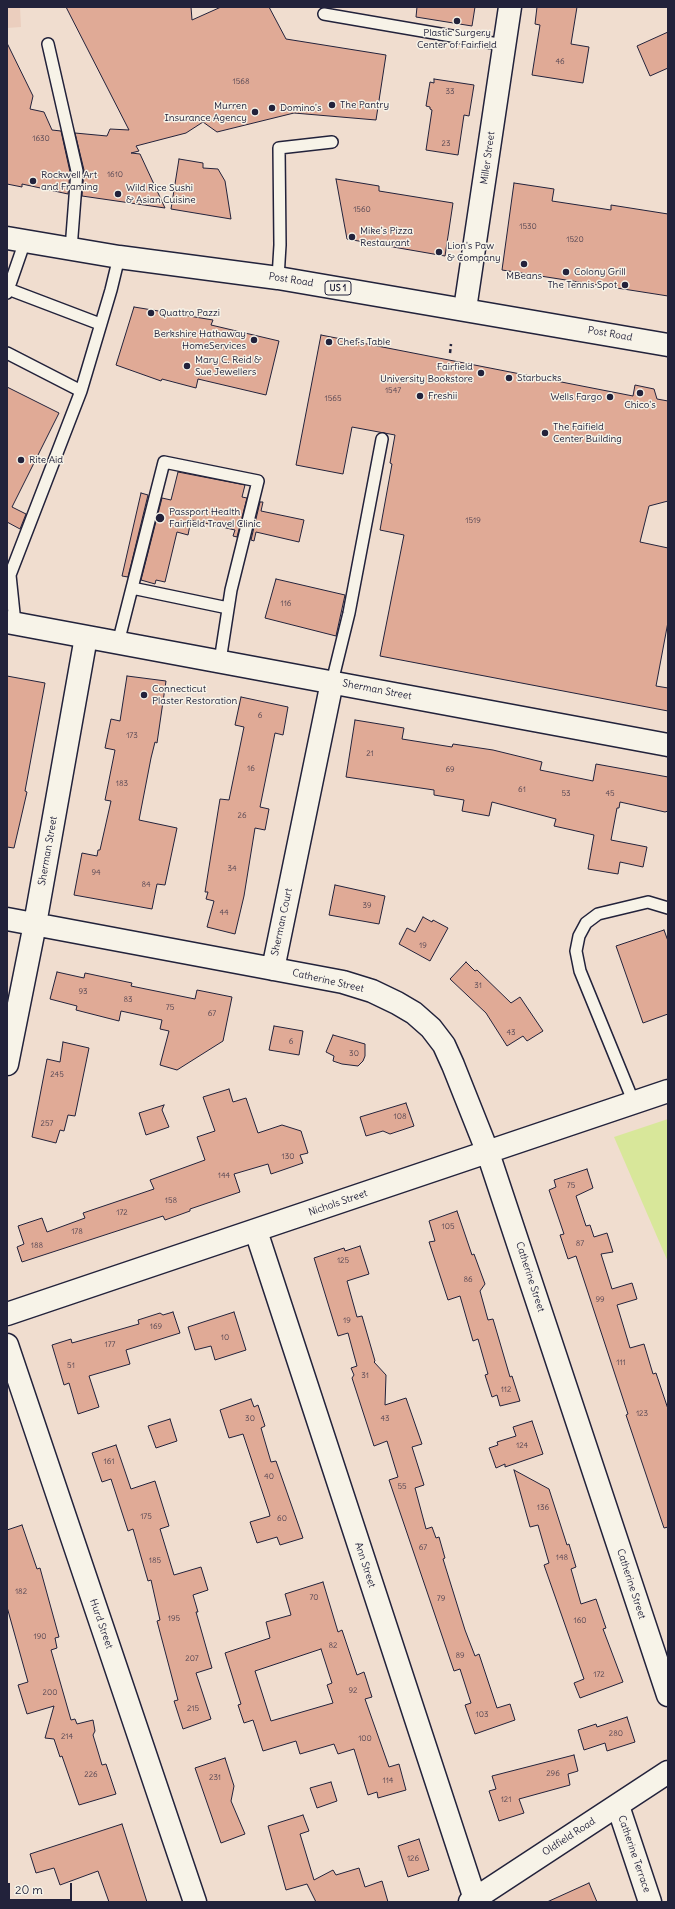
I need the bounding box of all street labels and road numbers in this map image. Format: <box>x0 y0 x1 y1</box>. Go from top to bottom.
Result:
street label: Miller Street <box>478 131 498 185</box>
street label: Post Road <box>268 271 314 289</box>
road number: US 1 <box>325 281 351 295</box>
street label: Post Road <box>587 324 633 344</box>
street label: Sherman Street <box>341 677 413 703</box>
street label: Sherman Street <box>36 815 60 887</box>
street label: Sherman Court <box>269 887 295 957</box>
street label: Catherine Street <box>291 967 365 995</box>
street label: Nichols Street <box>307 1187 369 1219</box>
street label: Catherine Street <box>513 1240 547 1314</box>
street label: Ann Street <box>352 1541 378 1589</box>
street label: Catherine Street <box>614 1547 648 1621</box>
street label: Hurd Street <box>87 1597 115 1651</box>
street label: Catherine Terrace <box>615 1814 653 1894</box>
street label: Oldfield Road <box>540 1815 598 1859</box>

